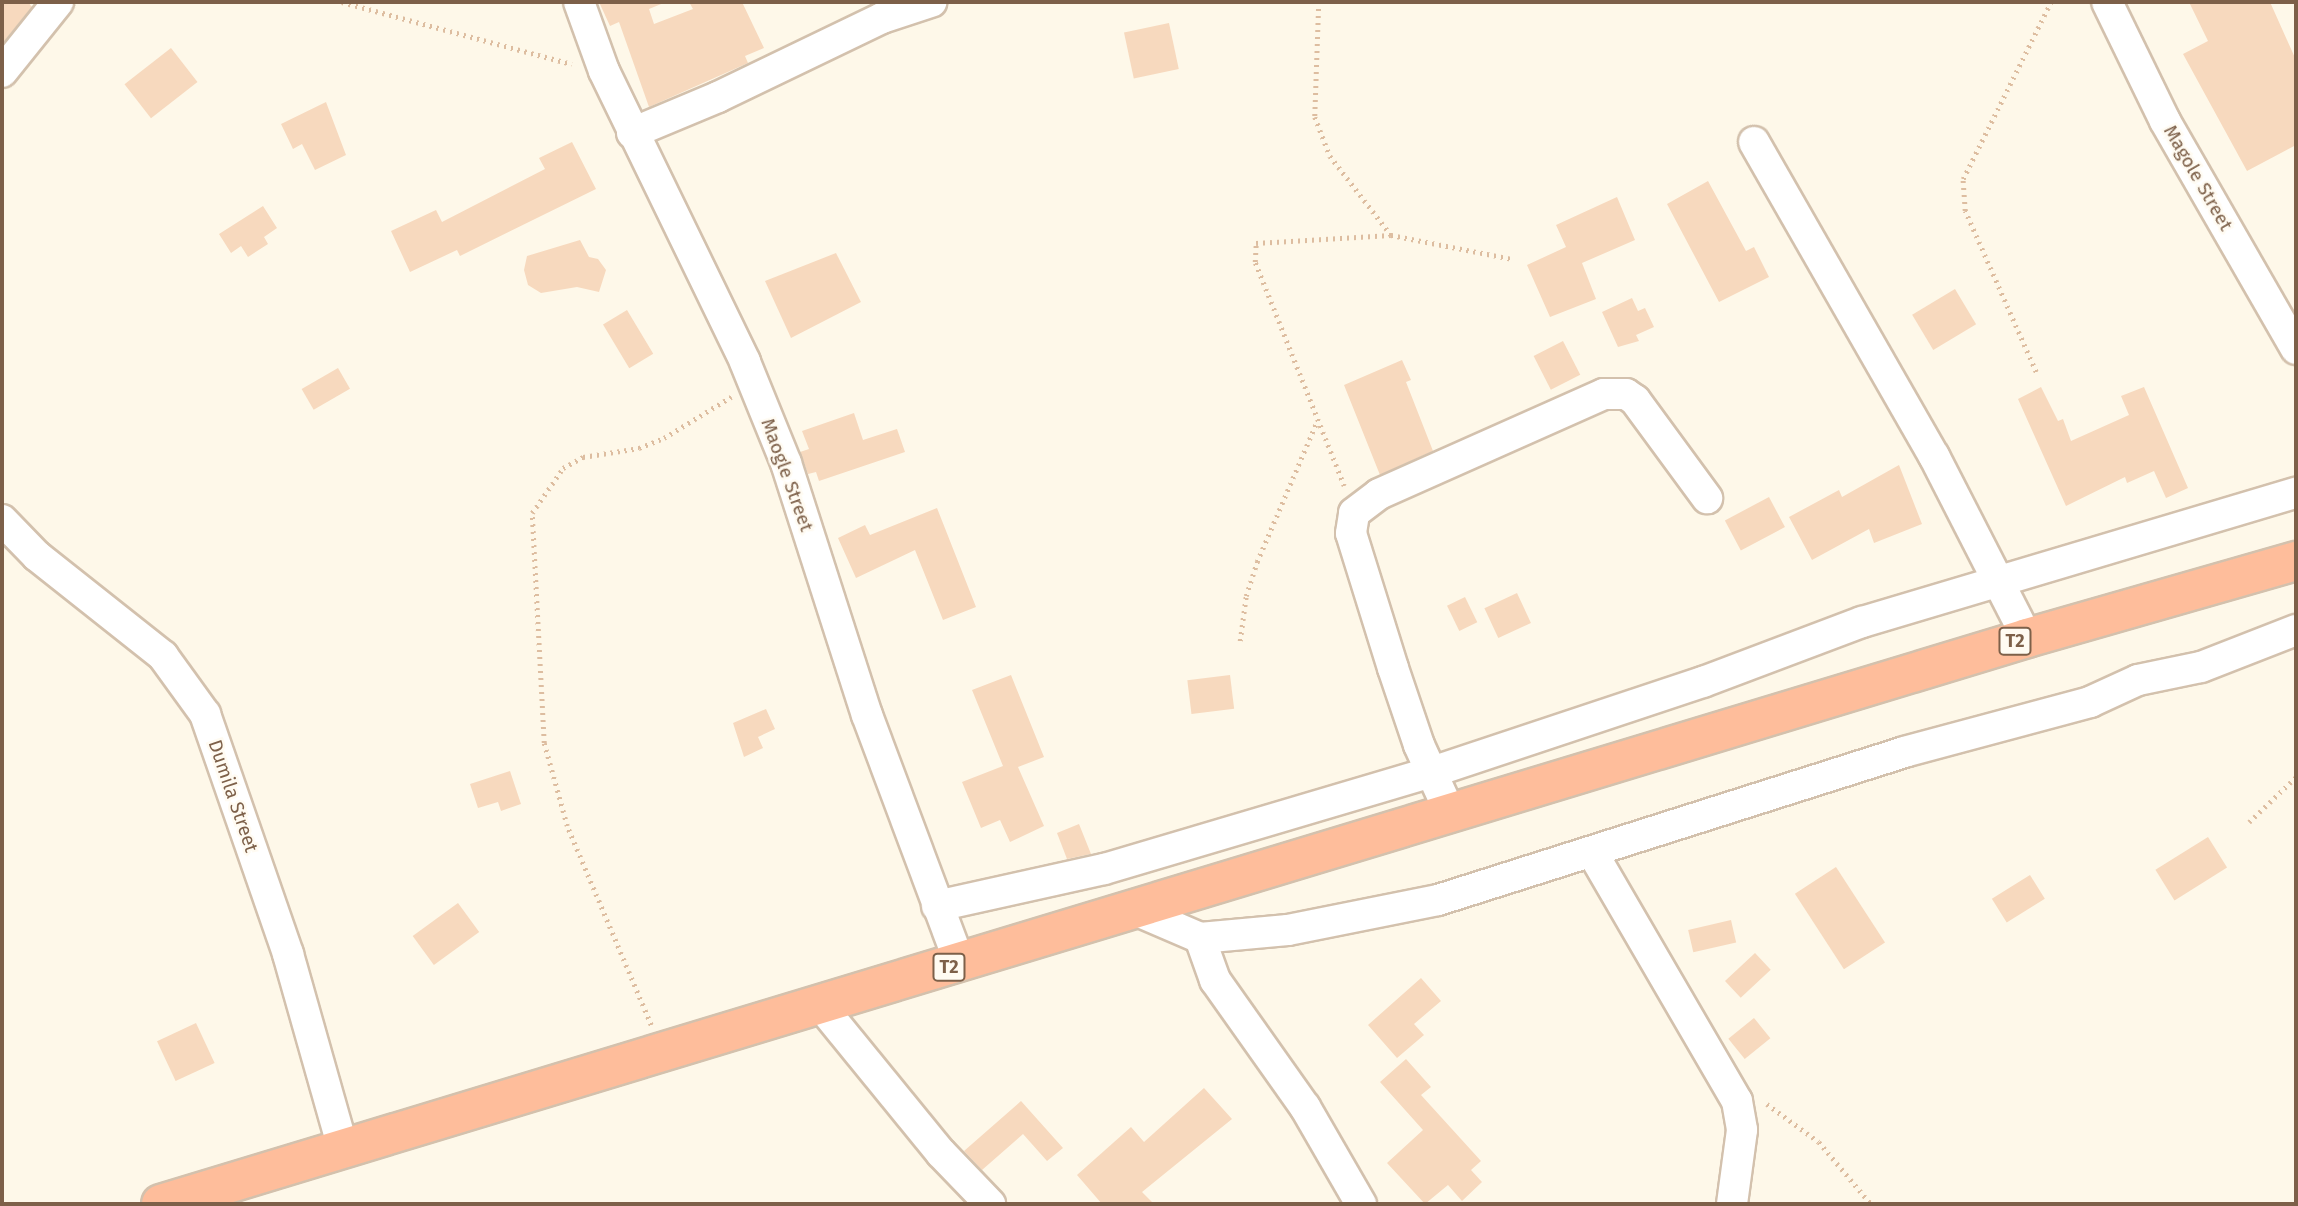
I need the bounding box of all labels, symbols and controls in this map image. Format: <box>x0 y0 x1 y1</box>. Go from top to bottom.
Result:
street label: Magole Street <box>2159 121 2237 235</box>
street label: Maogle Street <box>756 415 818 535</box>
road number: T2 <box>1997 626 2032 656</box>
street label: Dumila Street <box>203 737 263 855</box>
road number: T2 <box>932 952 967 982</box>

